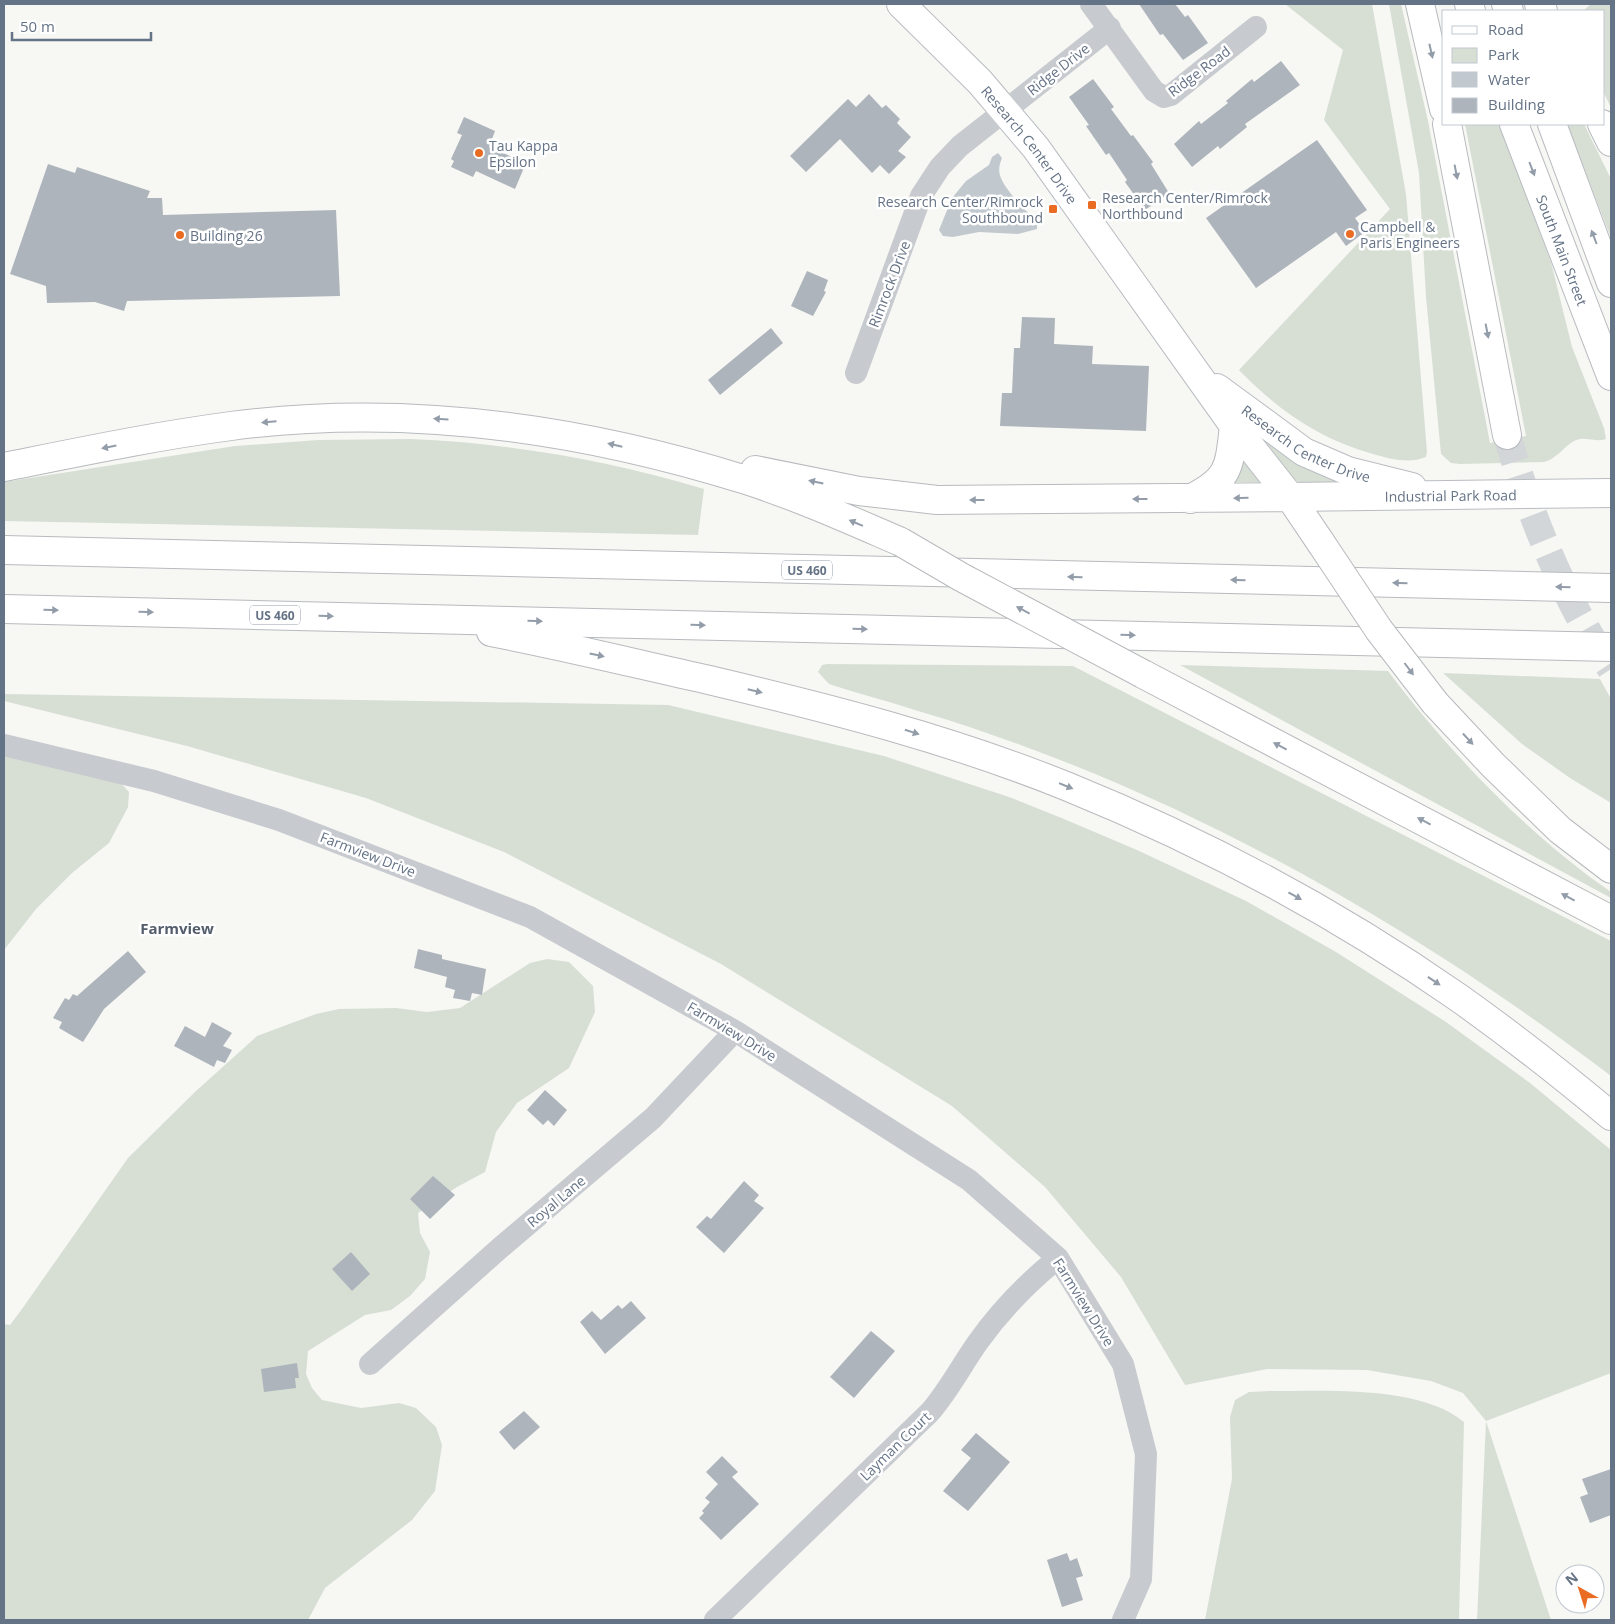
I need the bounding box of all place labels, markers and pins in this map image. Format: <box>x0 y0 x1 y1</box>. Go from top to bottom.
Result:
place label: Tau Kappa Epsilon <box>489 136 558 171</box>
marker: Tau Kappa Epsilon <box>473 147 485 159</box>
place label: Research Center/Rimrock Northbound <box>1102 188 1268 223</box>
place label: Research Center/Rimrock Southbound <box>877 192 1044 227</box>
marker: Research Center/Rimrock Northbound <box>1086 199 1098 211</box>
marker: Research Center/Rimrock Southbound <box>1047 203 1059 215</box>
place label: Campbell & Paris Engineers <box>1360 217 1460 252</box>
place label: Building 26 <box>190 226 263 245</box>
marker: Campbell & Paris Engineers <box>1344 228 1356 240</box>
marker: Building 26 <box>174 229 186 241</box>

